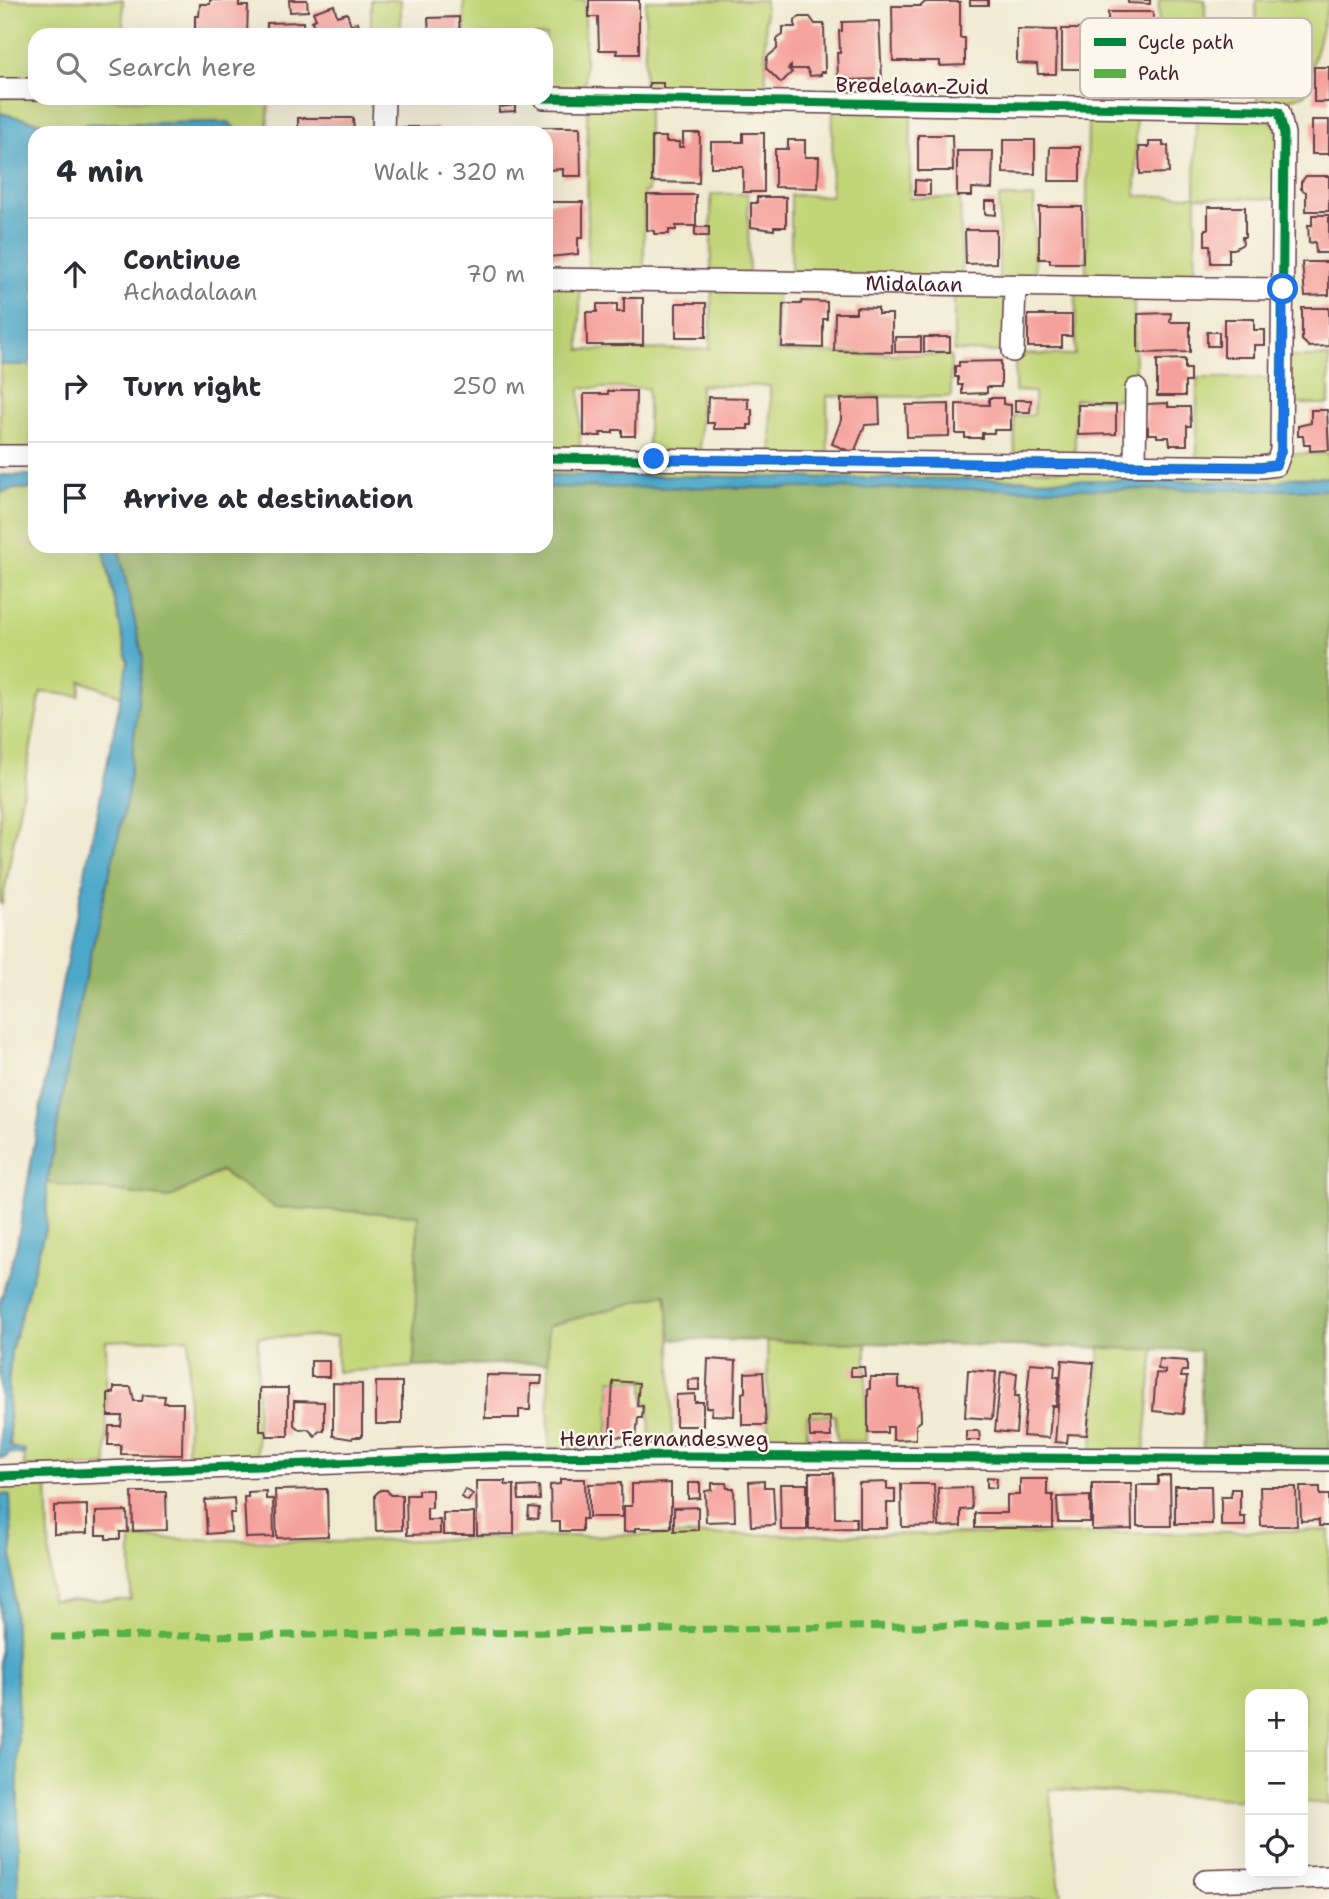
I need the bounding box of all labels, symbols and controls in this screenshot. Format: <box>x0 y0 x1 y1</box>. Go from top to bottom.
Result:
legend <box>1080 18 1312 98</box>
search box <box>28 28 553 105</box>
text: Cycle path <box>1138 30 1234 55</box>
icon: search <box>52 48 90 86</box>
text: Search here <box>108 49 257 84</box>
text: Path <box>1138 61 1180 86</box>
street label: Bredelaan-Zuid <box>835 71 989 101</box>
text: 4 min <box>56 151 143 192</box>
text: Walk · 320 m <box>374 157 525 187</box>
text: Continue <box>123 242 241 277</box>
icon: ahead <box>56 255 94 293</box>
text: 70 m <box>466 259 525 289</box>
street label: Midalaan <box>865 269 963 299</box>
route start <box>1267 273 1298 304</box>
text: Achadalaan <box>123 277 257 307</box>
icon: right <box>56 367 94 405</box>
text: Turn right <box>123 369 261 404</box>
text: 250 m <box>452 371 525 401</box>
route end <box>638 443 669 474</box>
icon: arrive <box>56 479 94 517</box>
text: Arrive at destination <box>123 481 413 516</box>
street label: Henri Fernandesweg <box>559 1425 769 1453</box>
map controls <box>1245 1689 1308 1878</box>
button: + <box>1245 1689 1308 1752</box>
button: − <box>1245 1752 1308 1815</box>
button: locate <box>1245 1815 1308 1878</box>

